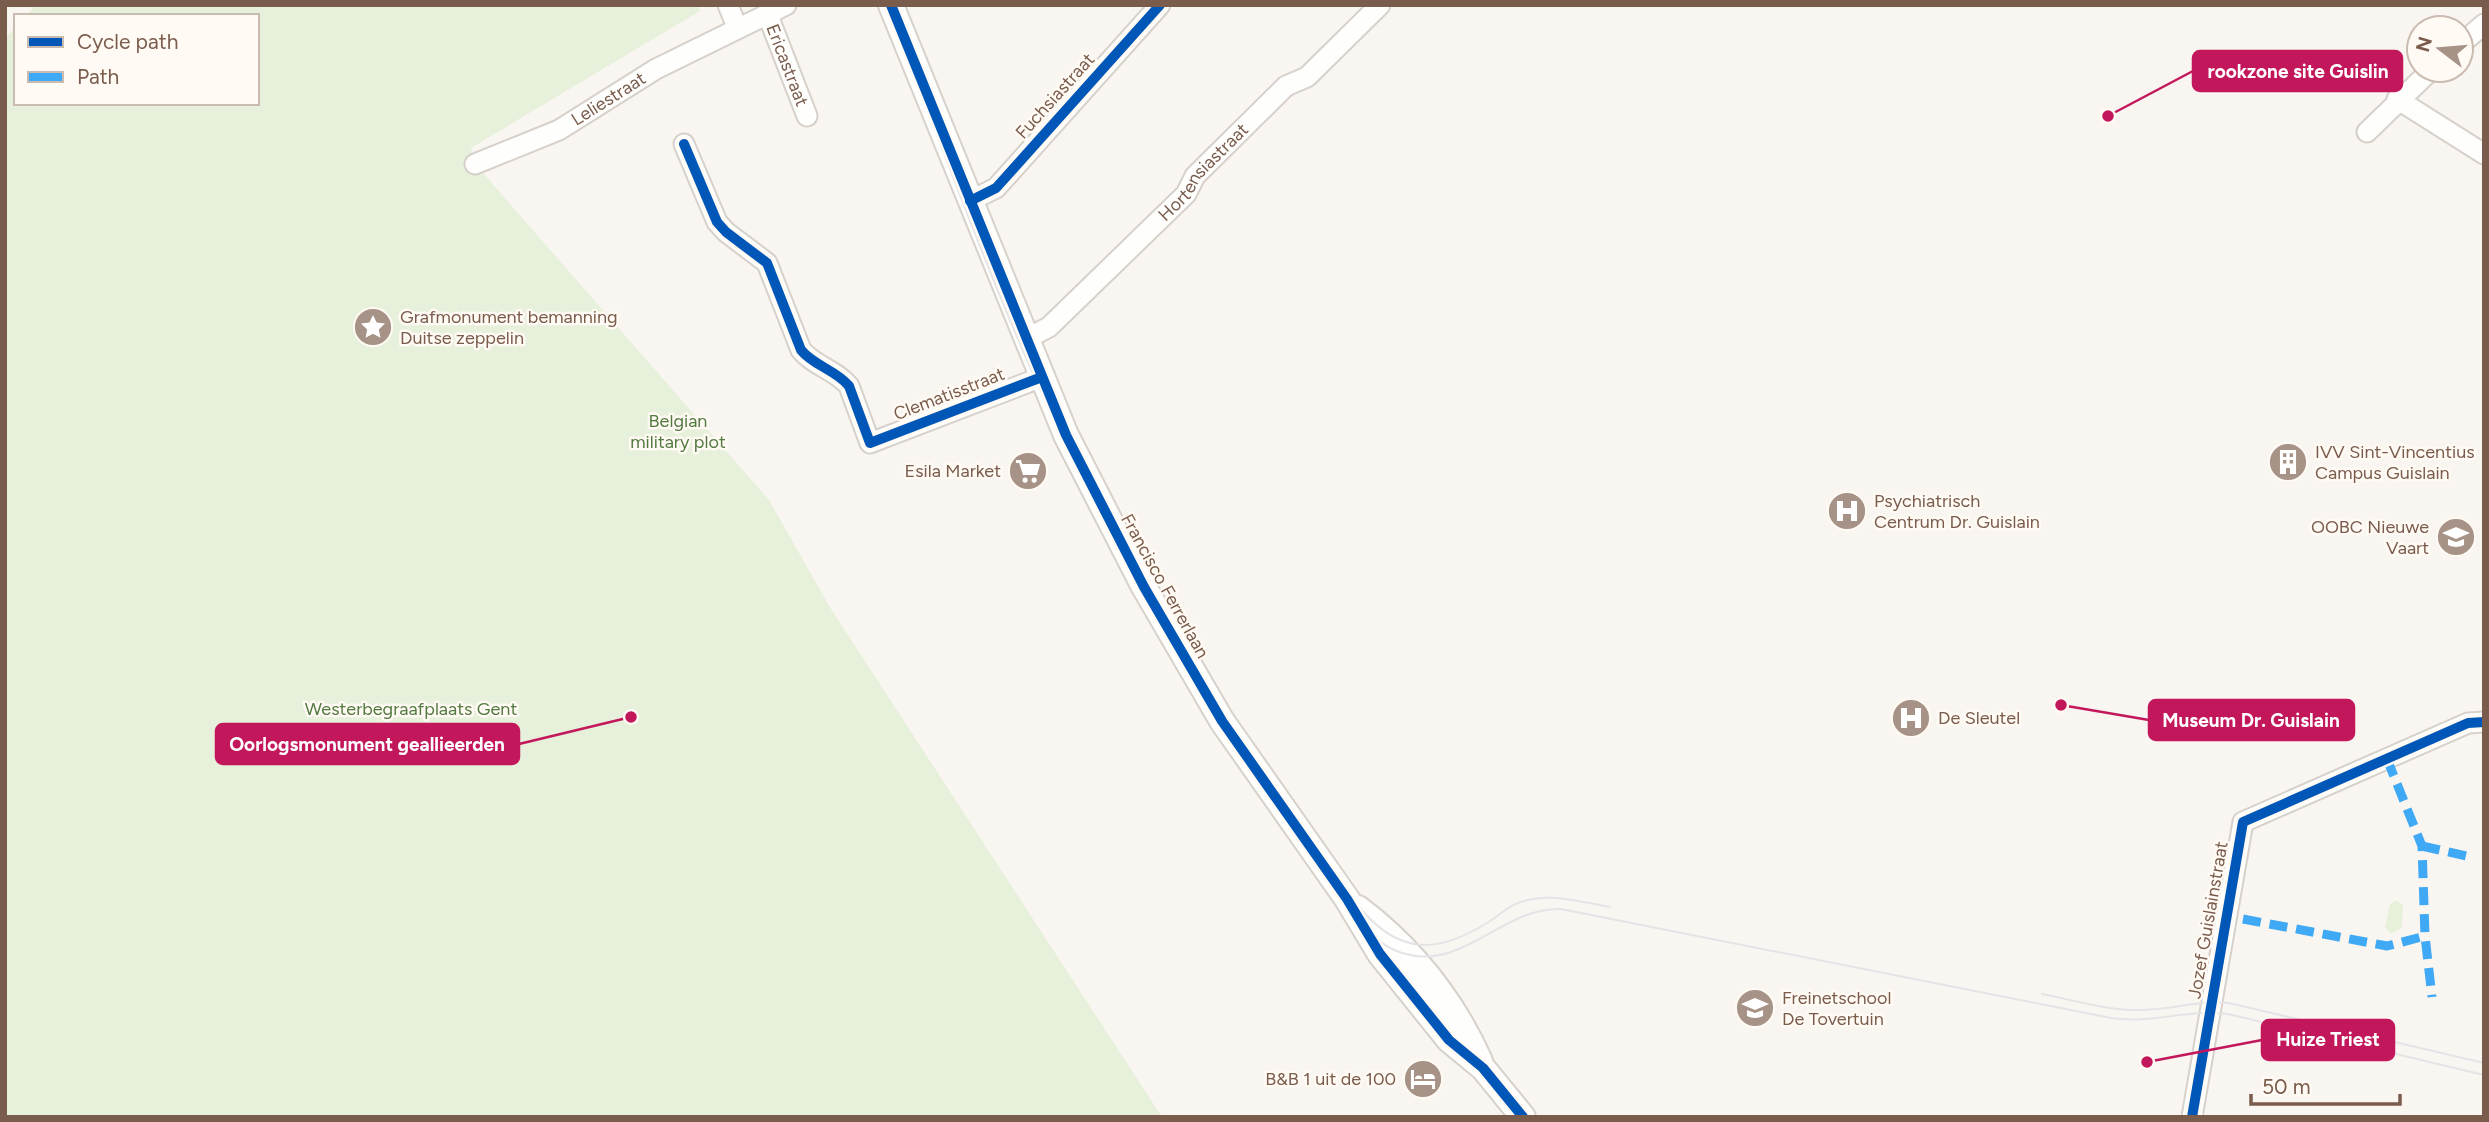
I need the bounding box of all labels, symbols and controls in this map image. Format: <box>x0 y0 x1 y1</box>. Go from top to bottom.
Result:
legend <box>14 14 259 105</box>
north arrow <box>2405 14 2475 84</box>
street label: Ericastraat <box>761 21 813 110</box>
text: Cycle path <box>77 29 178 54</box>
text: N <box>2411 34 2437 55</box>
street label: Fuchsiastraat <box>1011 49 1099 143</box>
callout: rookzone site Guislin <box>2193 51 2402 91</box>
text: rookzone site Guislin <box>2208 60 2388 83</box>
text: Path <box>77 64 119 89</box>
street label: Leliestraat <box>567 67 650 131</box>
street label: Hortensiastraat <box>1154 118 1253 226</box>
place icon: Grafmonument bemanning Duitse zeppelin <box>352 306 394 348</box>
place label: Grafmonument bemanning Duitse zeppelin <box>400 306 618 349</box>
street label: Clematisstraat <box>890 363 1008 425</box>
park label: Belgian military plot <box>630 410 726 453</box>
building icon: IVV Sint-Vincentius Campus Guislain <box>2267 441 2309 483</box>
place label: IVV Sint-Vincentius Campus Guislain <box>2315 441 2475 484</box>
supermarket icon: Esila Market <box>1007 450 1049 492</box>
place label: Esila Market <box>905 460 1001 482</box>
hospital icon: Psychiatrisch Centrum Dr. Guislain <box>1826 490 1868 532</box>
place label: Psychiatrisch Centrum Dr. Guislain <box>1874 490 2040 533</box>
street label: Francisco Ferrerlaan <box>1116 510 1214 662</box>
place label: OOBC Nieuwe Vaart <box>2311 516 2429 559</box>
school or university icon: OOBC Nieuwe Vaart <box>2435 516 2477 558</box>
hospital icon: De Sleutel <box>1890 697 1932 739</box>
park label: Westerbegraafplaats Gent <box>305 698 517 720</box>
callout: Museum Dr. Guislain <box>2149 700 2354 740</box>
place label: De Sleutel <box>1938 707 2020 729</box>
text: Museum Dr. Guislain <box>2162 709 2340 732</box>
callout: Oorlogsmonument geallieerden <box>216 724 519 764</box>
text: Oorlogsmonument geallieerden <box>229 733 505 756</box>
street label: Jozef Guislainstraat <box>2183 839 2233 1000</box>
school or university icon: Freinetschool De Tovertuin <box>1734 987 1776 1029</box>
place label: Freinetschool De Tovertuin <box>1782 987 1891 1030</box>
callout: Huize Triest <box>2262 1020 2394 1060</box>
text: Huize Triest <box>2276 1028 2380 1051</box>
hotel icon: B&B 1 uit de 100 <box>1402 1058 1444 1100</box>
scale bar <box>2251 1062 2400 1106</box>
place label: B&B 1 uit de 100 <box>1265 1068 1396 1090</box>
text: 50 m <box>2262 1074 2311 1099</box>

